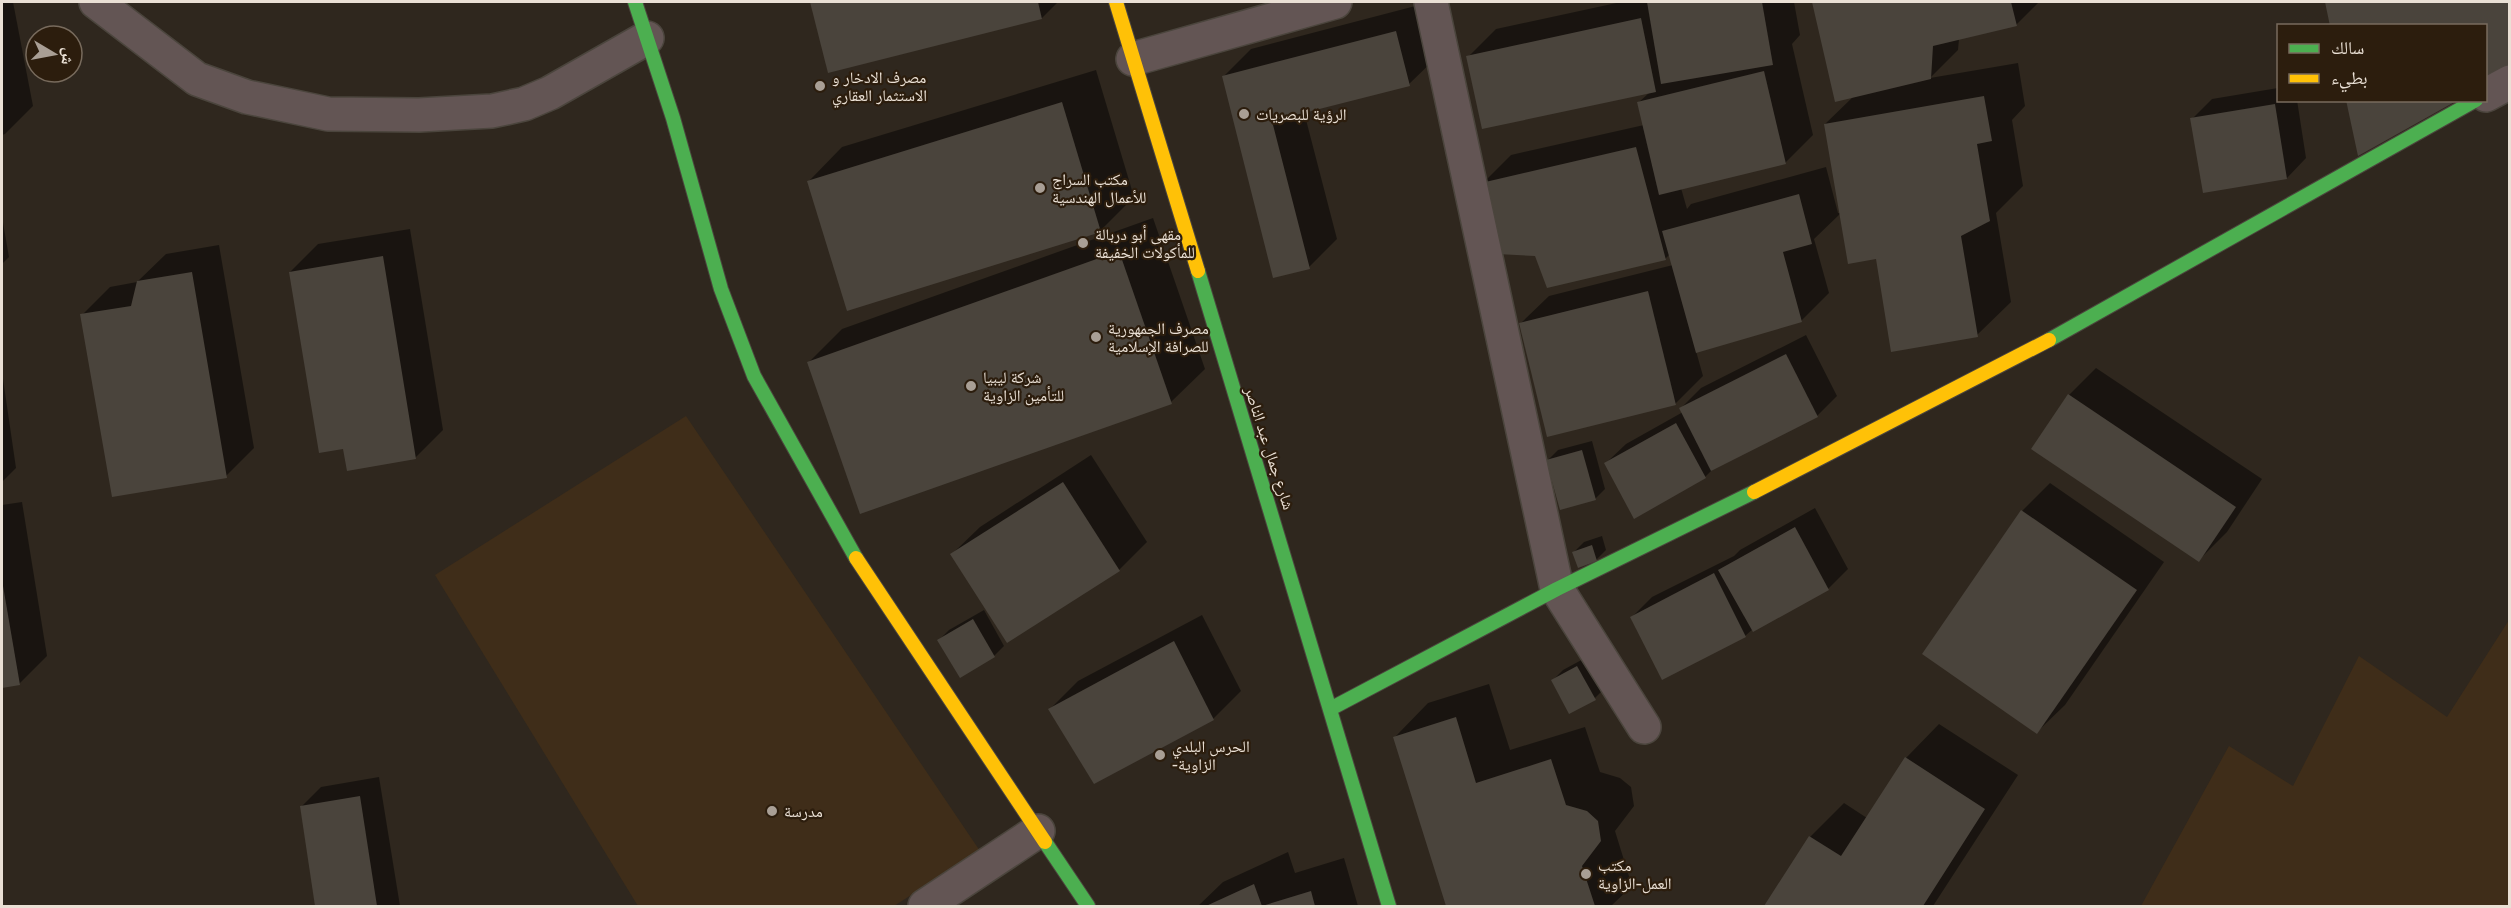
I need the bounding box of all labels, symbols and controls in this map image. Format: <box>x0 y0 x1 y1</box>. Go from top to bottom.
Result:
north arrow <box>24 24 84 84</box>
legend <box>2277 24 2487 102</box>
text: سالك <box>2331 36 2364 58</box>
text: ش <box>57 47 80 67</box>
text: بطيء <box>2331 66 2368 93</box>
place label: مصرف الادخار و الاستثمار العقاري <box>832 67 927 108</box>
marker: مصرف الادخار و الاستثمار العقاري <box>813 79 827 93</box>
place label: الرؤية للبصريات <box>1256 104 1347 124</box>
marker: الرؤية للبصريات <box>1237 107 1251 121</box>
place label: مكتب السراج للأعمال الهندسية <box>1052 169 1146 208</box>
marker: مكتب السراج للأعمال الهندسية <box>1033 181 1047 195</box>
place label: مقهى أبو دربالة للمأكولات الخفيفة <box>1095 224 1195 262</box>
marker: مقهى أبو دربالة للمأكولات الخفيفة <box>1076 236 1090 250</box>
place label: مصرف الجمهورية للصرافة الإسلامية <box>1108 318 1209 356</box>
marker: مصرف الجمهورية للصرافة الإسلامية <box>1089 330 1103 344</box>
place label: شركة ليبيا للتأمين الزاوية <box>983 367 1064 406</box>
marker: شركة ليبيا للتأمين الزاوية <box>964 379 978 393</box>
street label: شارع جمال عبد الناصر <box>1239 383 1299 512</box>
place label: الحرس البلدي -الزاوية <box>1172 736 1250 774</box>
marker: الحرس البلدي -الزاوية <box>1153 748 1167 762</box>
place label: مدرسة <box>784 801 823 821</box>
marker: مدرسة <box>765 804 779 818</box>
place label: مكتب العمل-الزاوية <box>1598 855 1672 894</box>
marker: مكتب العمل-الزاوية <box>1579 867 1593 881</box>

